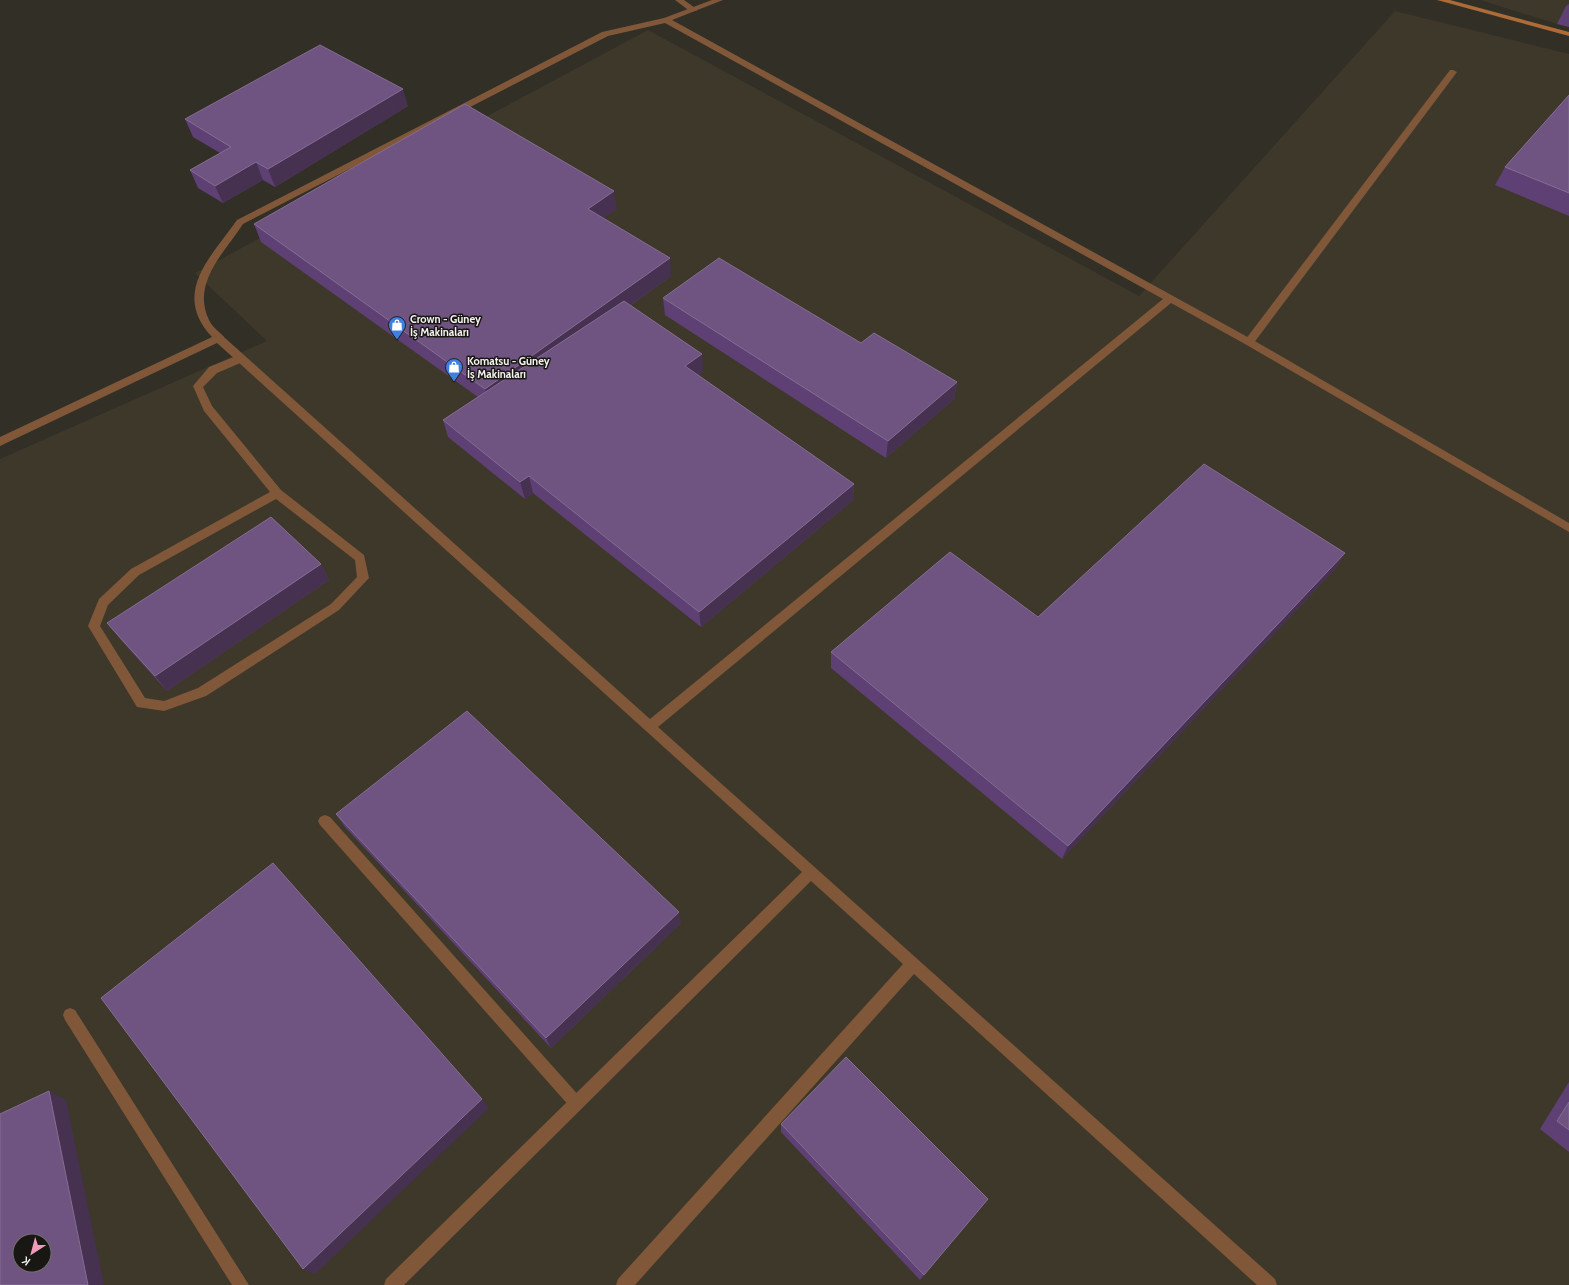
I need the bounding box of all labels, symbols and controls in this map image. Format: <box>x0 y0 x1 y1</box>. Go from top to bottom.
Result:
place label: Crown - Güney İş Makinaları <box>410 312 481 339</box>
shop icon: Crown - Güney İş Makinaları <box>387 315 407 340</box>
place label: Komatsu - Güney İş Makinaları <box>467 354 550 381</box>
shop icon: Komatsu - Güney İş Makinaları <box>444 357 464 382</box>
north arrow <box>12 1233 52 1273</box>
text: K <box>19 1253 33 1269</box>

